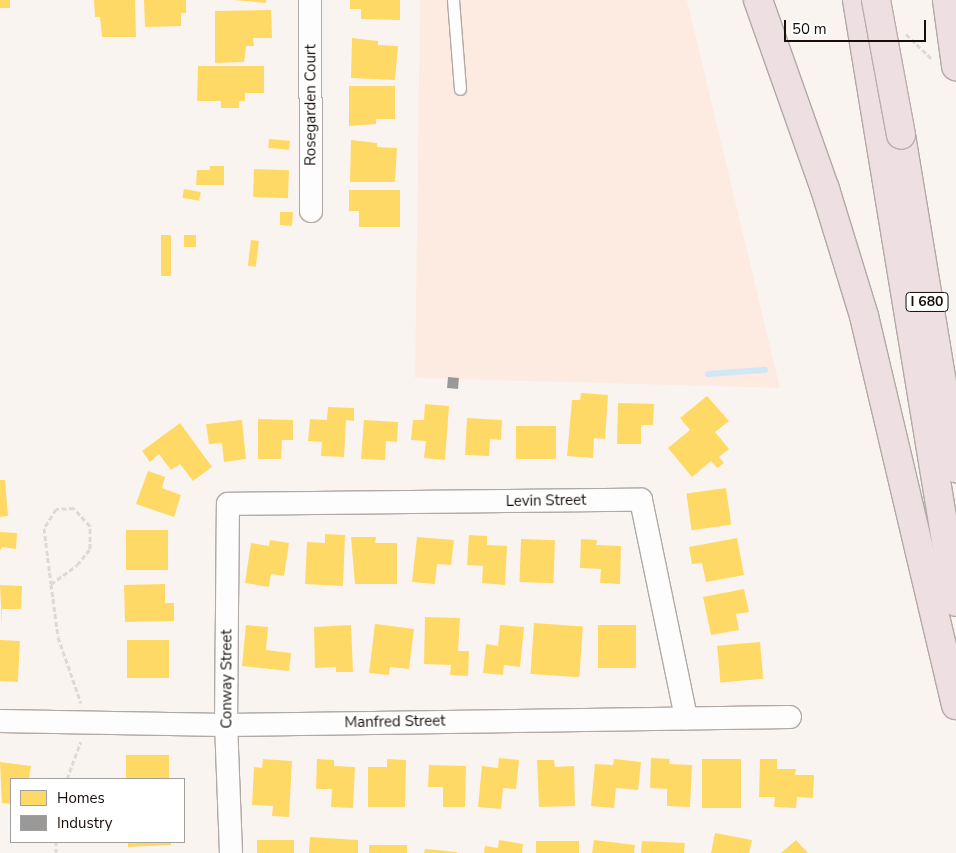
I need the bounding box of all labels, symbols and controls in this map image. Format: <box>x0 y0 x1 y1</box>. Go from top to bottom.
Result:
scale bar <box>786 10 928 42</box>
text: 50 m <box>792 19 827 39</box>
street label: Rosegarden Court <box>302 44 320 166</box>
road number: I 680 <box>904 290 950 314</box>
street label: Levin Street <box>506 491 586 511</box>
street label: Conway Street <box>218 629 236 729</box>
street label: Manfred Street <box>344 712 446 732</box>
legend <box>10 778 185 843</box>
text: Homes <box>57 788 105 808</box>
text: Industry <box>57 813 112 833</box>

